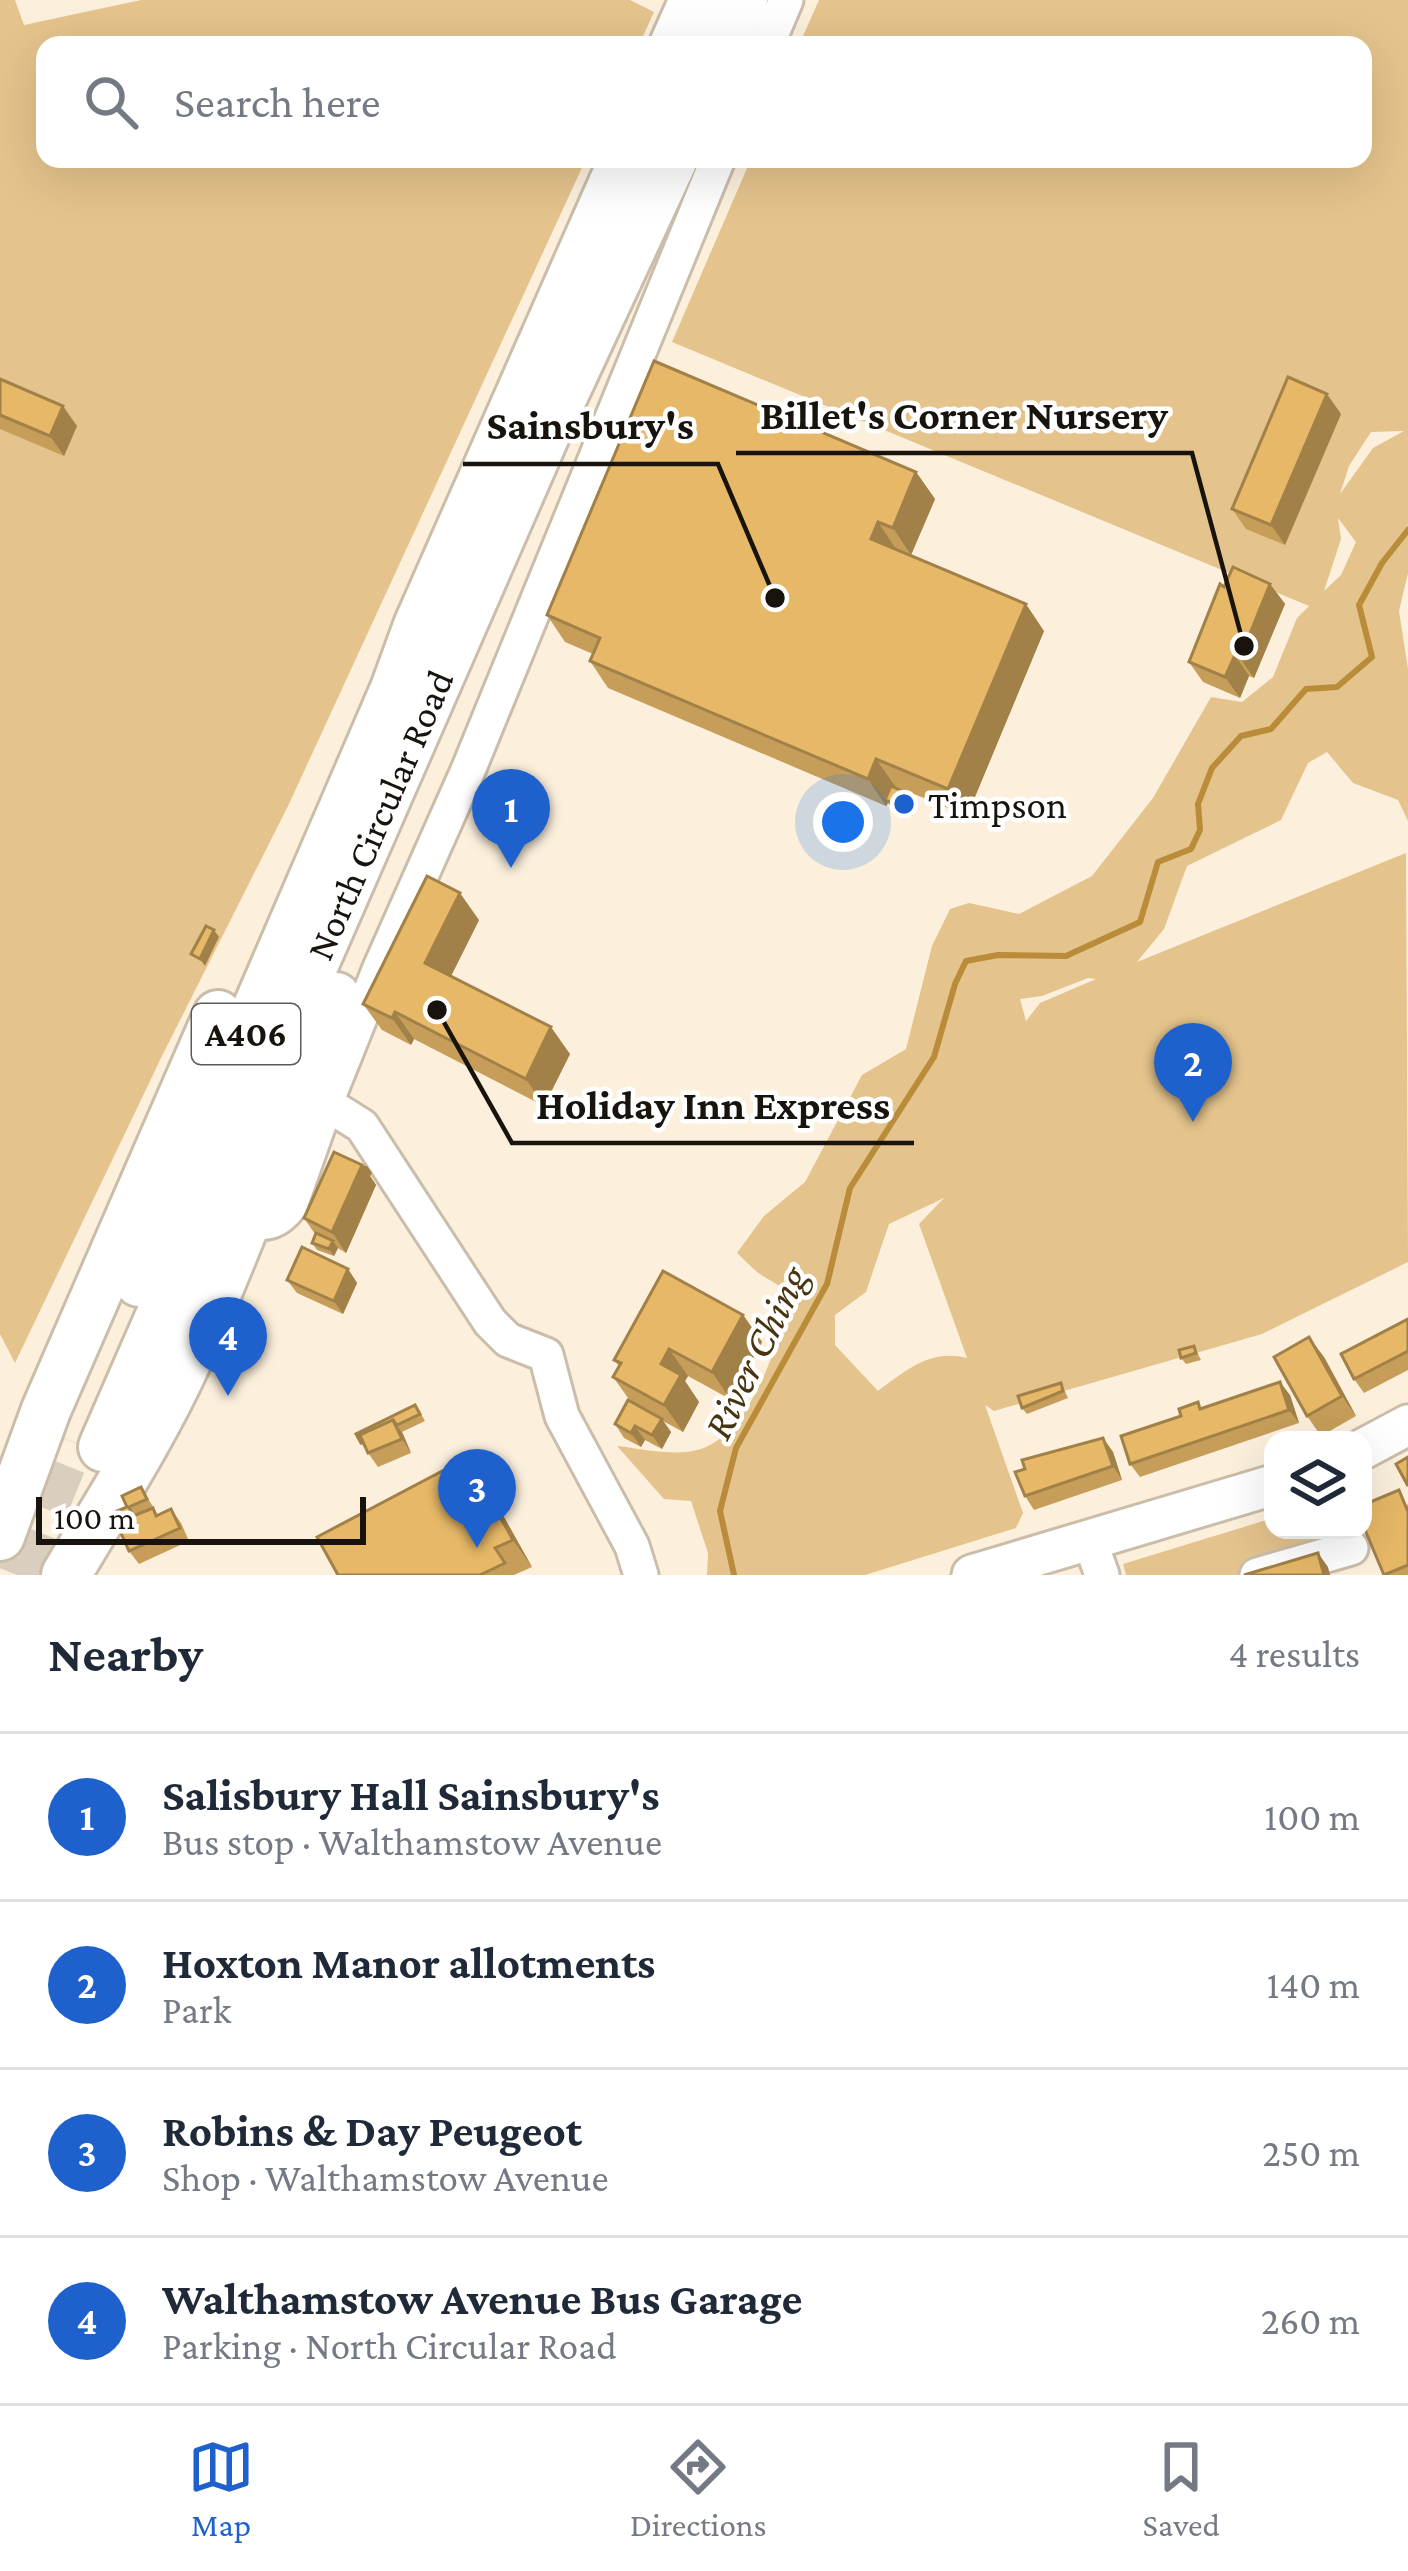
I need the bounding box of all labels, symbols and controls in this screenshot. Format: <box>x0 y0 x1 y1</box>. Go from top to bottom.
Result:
search box <box>36 36 1372 168</box>
icon: search <box>78 69 144 135</box>
text: Search here <box>174 77 381 127</box>
callout: Billet's Corner Nursery <box>736 375 1192 453</box>
callout: Sainsbury's <box>463 386 718 464</box>
text: Billet's Corner Nursery <box>760 391 1169 438</box>
text: Sainsbury's <box>486 401 694 448</box>
street label: North Circular Road <box>297 663 461 966</box>
pin: 1 <box>472 769 550 868</box>
place label: Timpson <box>928 783 1067 827</box>
marker: Timpson <box>891 791 917 817</box>
your location <box>813 792 873 852</box>
road number: A406 <box>192 1004 300 1064</box>
pin: 2 <box>1154 1023 1232 1122</box>
callout: Holiday Inn Express <box>512 1065 914 1143</box>
text: Holiday Inn Express <box>536 1081 890 1128</box>
water label: River Ching <box>693 1257 818 1446</box>
pin: 4 <box>189 1297 267 1396</box>
map controls <box>1264 1431 1372 1539</box>
button: layers <box>1264 1431 1372 1539</box>
pin: 3 <box>438 1449 516 1548</box>
scale bar <box>36 1491 366 1544</box>
text: 100 m <box>54 1499 135 1536</box>
text: Nearby <box>48 1625 203 1682</box>
text: 4 results <box>1229 1632 1360 1675</box>
text: Salisbury Hall Sainsbury's <box>162 1770 660 1820</box>
text: 1 <box>80 1795 94 1838</box>
text: 100 m <box>1264 1795 1360 1838</box>
text: Bus stop · Walthamstow Avenue <box>162 1820 662 1863</box>
text: Hoxton Manor allotments <box>162 1938 655 1988</box>
text: 2 <box>77 1963 97 2006</box>
text: 140 m <box>1266 1963 1360 2006</box>
text: Park <box>162 1988 231 2031</box>
text: Robins & Day Peugeot <box>162 2106 582 2156</box>
text: 3 <box>77 2131 97 2174</box>
text: 250 m <box>1262 2131 1360 2174</box>
text: Shop · Walthamstow Avenue <box>162 2156 609 2199</box>
text: Walthamstow Avenue Bus Garage <box>162 2274 802 2324</box>
text: 4 <box>76 2299 98 2342</box>
text: 260 m <box>1261 2299 1360 2342</box>
text: Parking · North Circular Road <box>162 2324 617 2367</box>
tab: Map <box>188 2434 254 2543</box>
tab: Directions <box>630 2434 767 2543</box>
tab: Saved <box>1143 2434 1220 2543</box>

